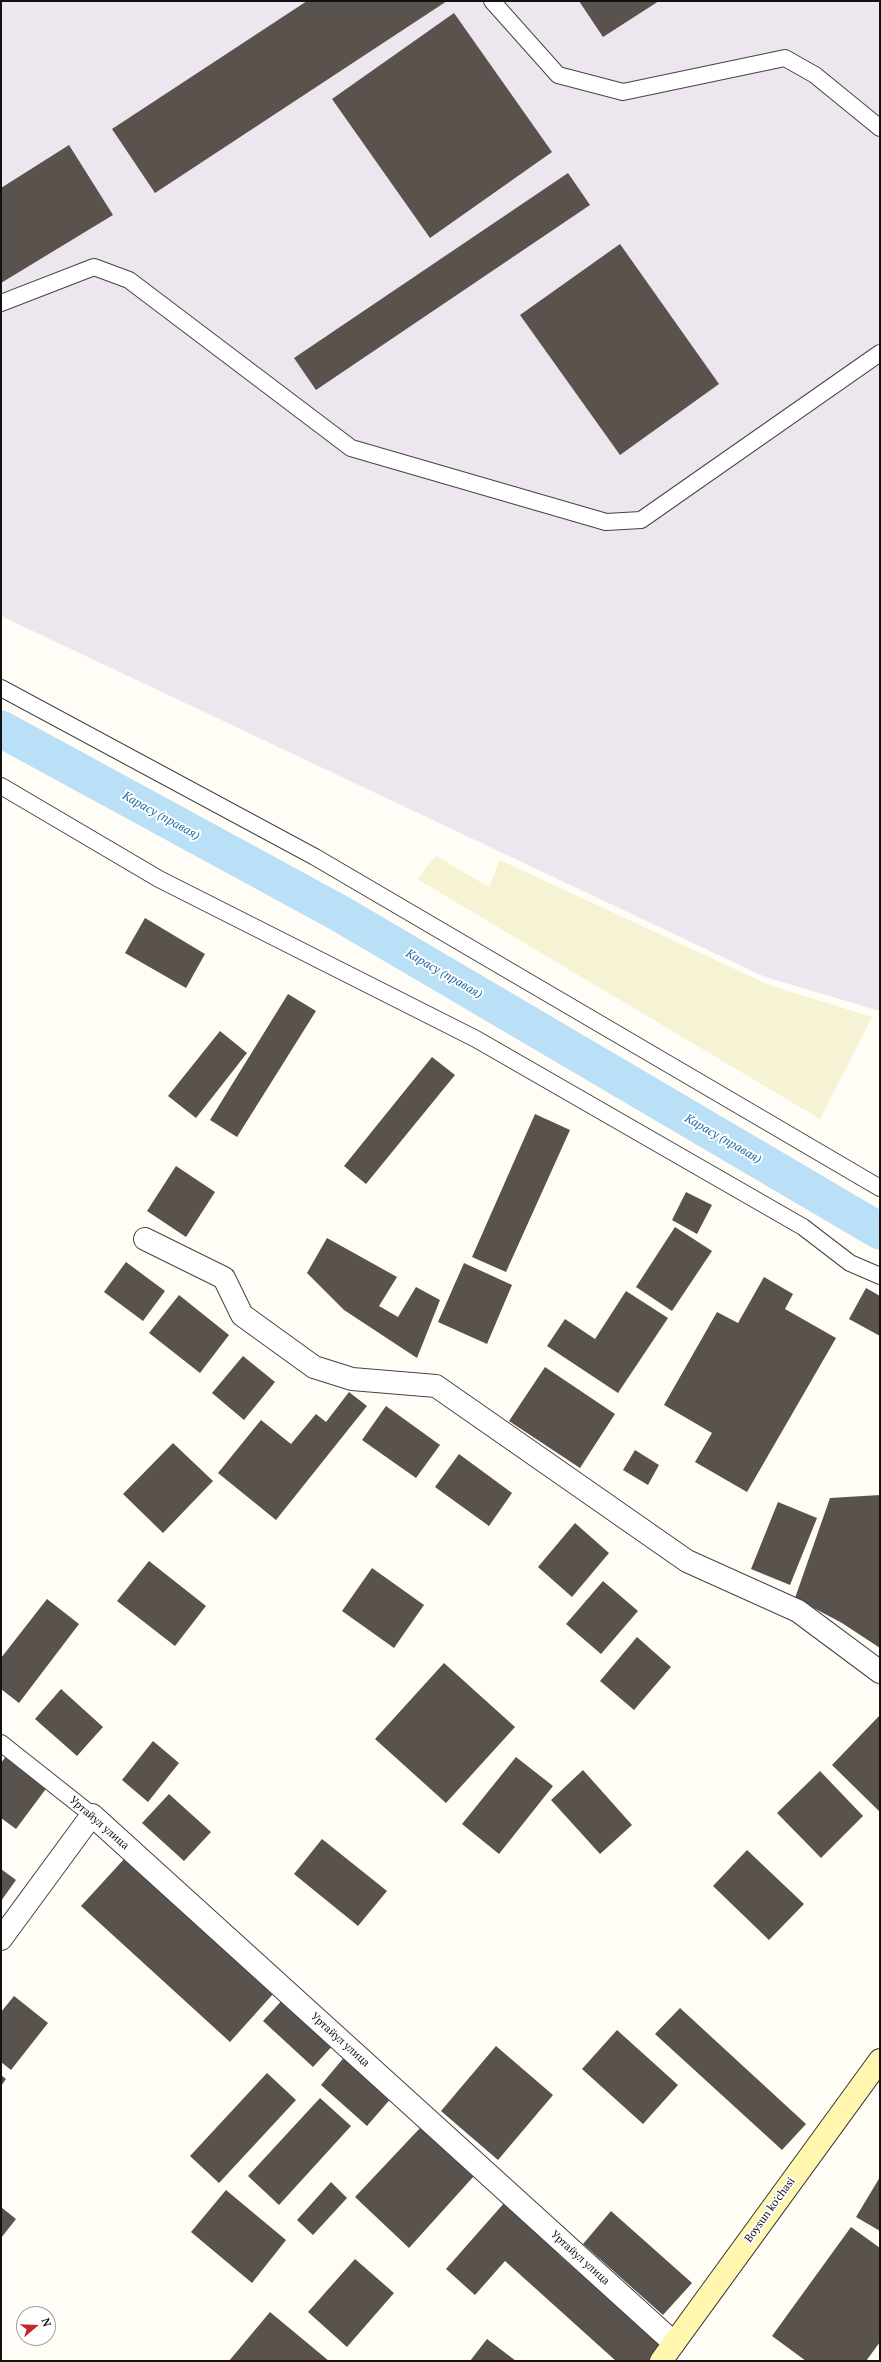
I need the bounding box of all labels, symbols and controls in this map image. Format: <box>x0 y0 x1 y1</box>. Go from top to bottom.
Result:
water label: Карасу (правая) <box>120 789 202 843</box>
water label: Карасу (правая) <box>403 946 485 1002</box>
water label: Карасу (правая) <box>682 1111 764 1167</box>
street label: Уртайул улица <box>67 1794 131 1852</box>
street label: Уртайул улица <box>308 2010 372 2070</box>
street label: Boysun ko'chasi <box>742 2175 798 2245</box>
street label: Уртайул улица <box>548 2228 612 2288</box>
north arrow <box>16 2306 56 2346</box>
text: N <box>38 2316 54 2329</box>

